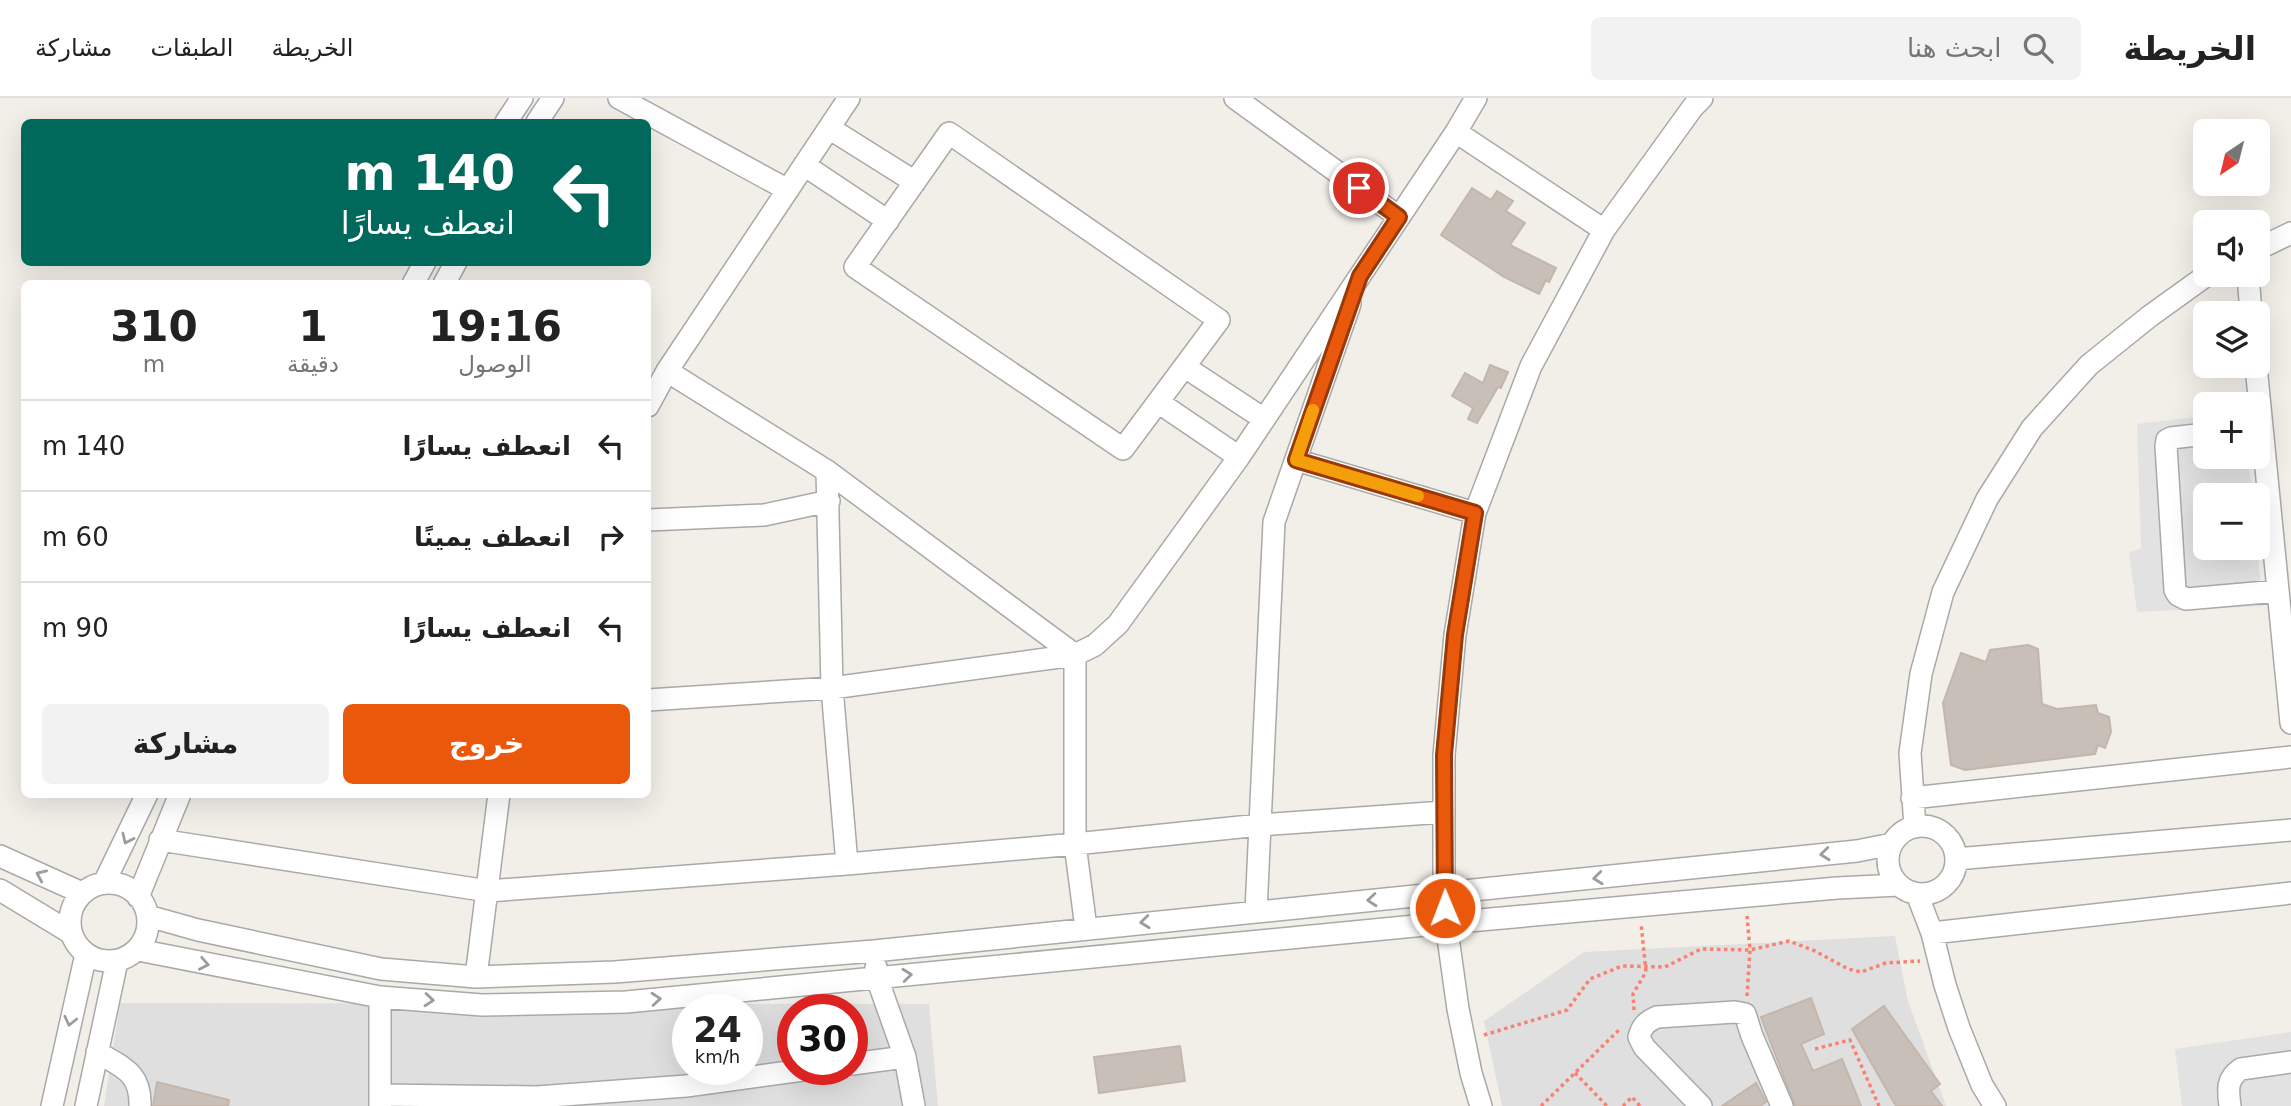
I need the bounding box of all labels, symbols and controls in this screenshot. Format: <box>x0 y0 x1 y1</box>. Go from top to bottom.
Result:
search box <box>1591 17 2081 80</box>
icon: search <box>2019 29 2057 67</box>
text: الخريطة <box>2123 29 2256 68</box>
text: ابحث هنا <box>1907 33 2001 63</box>
text: مشاركة <box>35 34 112 62</box>
text: الطبقات <box>150 34 233 62</box>
text: الخريطة <box>271 34 353 62</box>
north arrow <box>2193 119 2270 196</box>
map controls <box>2193 119 2270 560</box>
text: 140 m <box>345 145 515 202</box>
icon: left <box>539 147 630 238</box>
pin <box>1329 158 1389 218</box>
icon: arrive <box>1340 169 1378 207</box>
text: انعطف يسارًا <box>341 204 515 242</box>
button: sound <box>2193 210 2270 287</box>
button: layers <box>2193 301 2270 378</box>
text: 310 <box>110 302 198 351</box>
text: 1 <box>298 302 328 351</box>
text: 19:16 <box>428 302 562 351</box>
text: m <box>143 351 165 377</box>
text: دقيقة <box>287 351 339 377</box>
text: الوصول <box>458 351 532 377</box>
button: + <box>2193 392 2270 469</box>
icon: left <box>592 427 630 465</box>
text: 140 m <box>42 431 125 461</box>
text: انعطف يسارًا <box>402 431 571 461</box>
button: − <box>2193 483 2270 560</box>
icon: right <box>592 518 630 556</box>
text: 60 m <box>42 522 109 552</box>
text: انعطف يمينًا <box>414 522 571 552</box>
icon: left <box>592 609 630 647</box>
text: 90 m <box>42 613 109 643</box>
text: انعطف يسارًا <box>402 613 571 643</box>
button: مشاركة <box>42 704 329 784</box>
button: خروج <box>343 704 630 784</box>
one-way arrow <box>121 832 135 844</box>
one-way arrow <box>1819 847 1830 862</box>
one-way arrow <box>36 869 48 883</box>
one-way arrow <box>1592 870 1603 885</box>
position arrow <box>1408 871 1482 945</box>
one-way arrow <box>1366 892 1377 907</box>
one-way arrow <box>1140 914 1151 929</box>
one-way arrow <box>198 955 210 970</box>
one-way arrow <box>901 968 913 983</box>
one-way arrow <box>424 992 435 1007</box>
one-way arrow <box>651 992 662 1007</box>
speed limit sign: 30 <box>777 994 868 1085</box>
text: 24 <box>693 1010 742 1050</box>
one-way arrow <box>64 1015 78 1027</box>
text: km/h <box>695 1046 740 1067</box>

